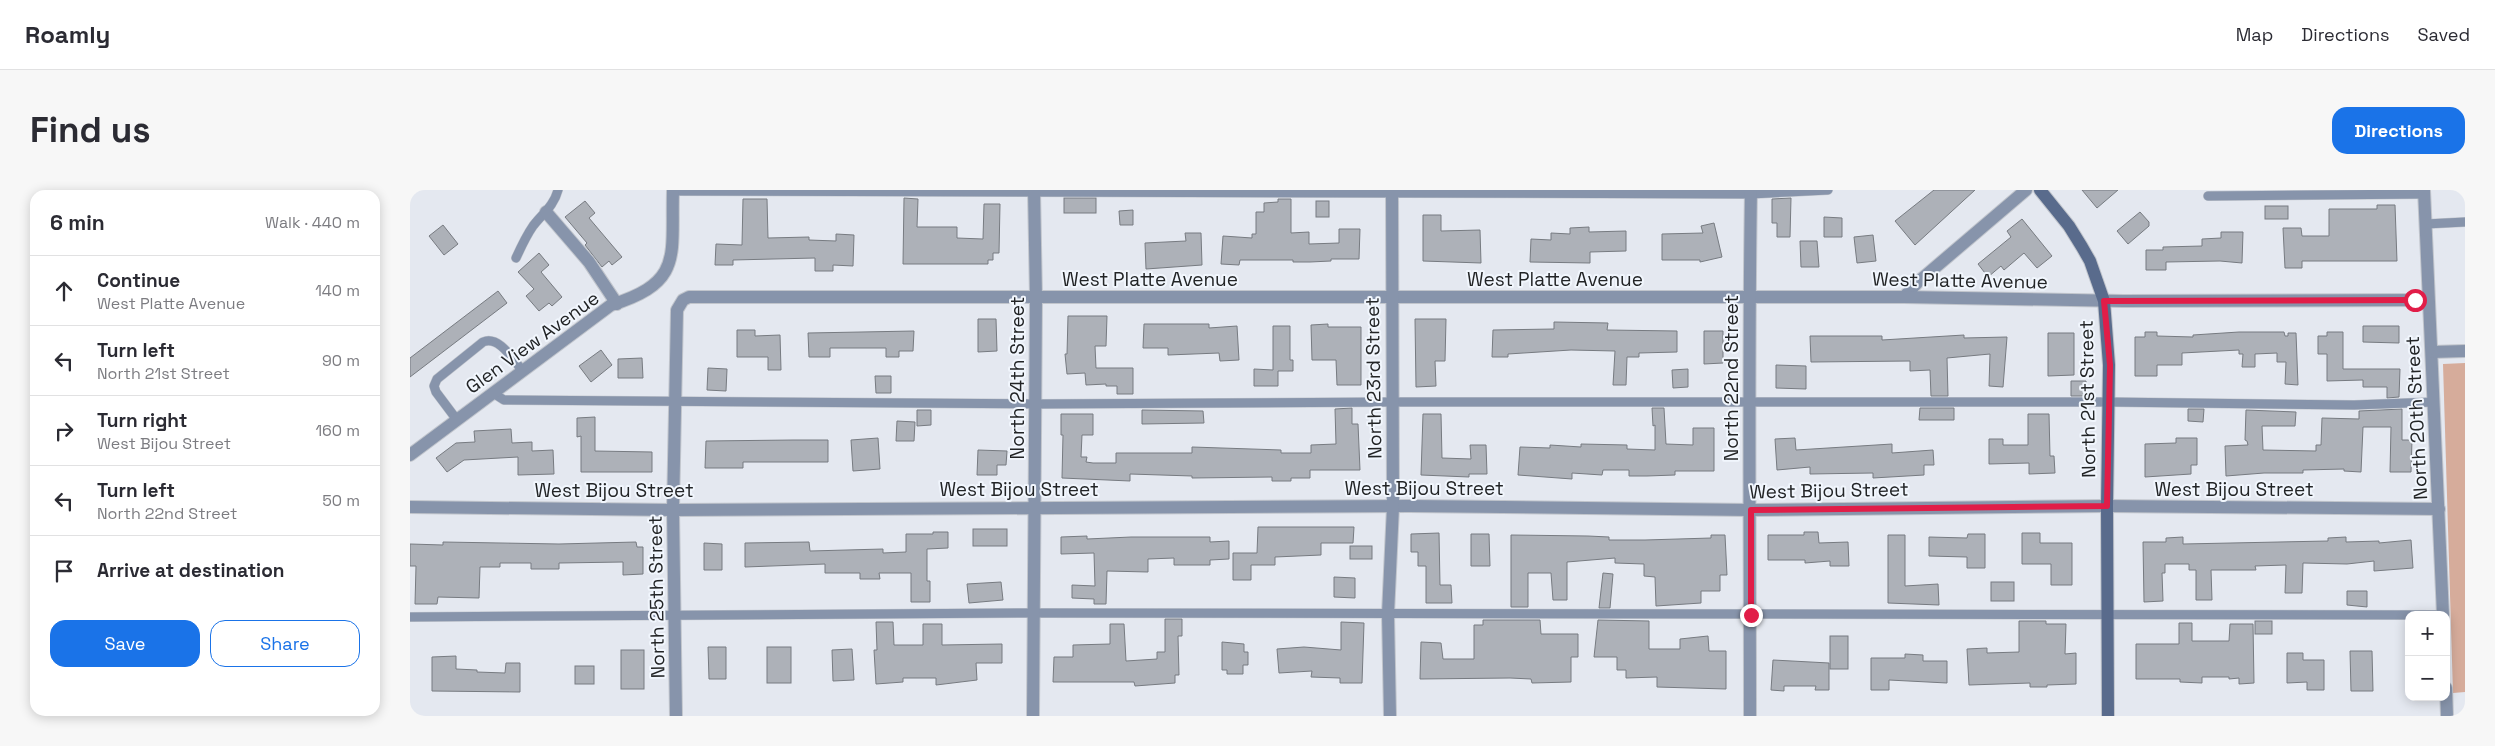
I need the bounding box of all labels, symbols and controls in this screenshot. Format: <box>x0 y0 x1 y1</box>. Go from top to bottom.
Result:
text: Roamly <box>25 19 110 50</box>
text: Map <box>2236 23 2273 46</box>
text: Directions <box>2301 23 2390 46</box>
text: Saved <box>2418 23 2470 46</box>
button: Directions <box>2332 107 2465 154</box>
text: Find us <box>30 108 151 152</box>
text: 6 min <box>50 209 105 236</box>
text: Walk · 440 m <box>265 212 360 233</box>
street label: West Platte Avenue <box>1872 266 2048 295</box>
street label: West Platte Avenue <box>1062 267 1238 292</box>
street label: West Platte Avenue <box>1467 267 1643 292</box>
text: Continue <box>97 268 180 293</box>
icon: ahead <box>50 277 78 305</box>
text: 140 m <box>315 280 360 301</box>
street label: Glen View Avenue <box>461 286 604 399</box>
route start <box>2404 289 2427 312</box>
text: West Platte Avenue <box>97 293 245 314</box>
street label: North 22nd Street <box>1719 295 1744 461</box>
street label: North 24th Street <box>1005 297 1030 459</box>
street label: North 23rd Street <box>1360 297 1387 459</box>
street label: North 21st Street <box>2074 320 2101 478</box>
street label: North 20th Street <box>2400 336 2433 500</box>
text: Turn left <box>97 338 175 363</box>
icon: left <box>50 347 78 375</box>
text: 90 m <box>322 350 360 371</box>
text: North 21st Street <box>97 363 230 384</box>
text: Turn right <box>97 408 187 433</box>
icon: right <box>50 417 78 445</box>
text: 160 m <box>315 420 360 441</box>
text: West Bijou Street <box>97 433 231 454</box>
street label: West Bijou Street <box>1344 476 1504 501</box>
street label: West Bijou Street <box>939 477 1099 502</box>
street label: West Bijou Street <box>1749 477 1909 504</box>
street label: West Bijou Street <box>2154 477 2314 502</box>
text: Turn left <box>97 478 175 503</box>
street label: West Bijou Street <box>534 478 694 503</box>
icon: left <box>50 487 78 515</box>
text: 50 m <box>322 490 360 511</box>
text: North 22nd Street <box>97 503 237 524</box>
street label: North 25th Street <box>643 515 670 679</box>
icon: arrive <box>50 557 78 585</box>
text: Arrive at destination <box>97 558 285 583</box>
route end <box>1740 604 1763 627</box>
map controls <box>2405 611 2450 701</box>
button: + <box>2405 611 2450 656</box>
button: Save <box>50 620 200 667</box>
button: Share <box>210 620 360 667</box>
button: − <box>2405 656 2450 701</box>

